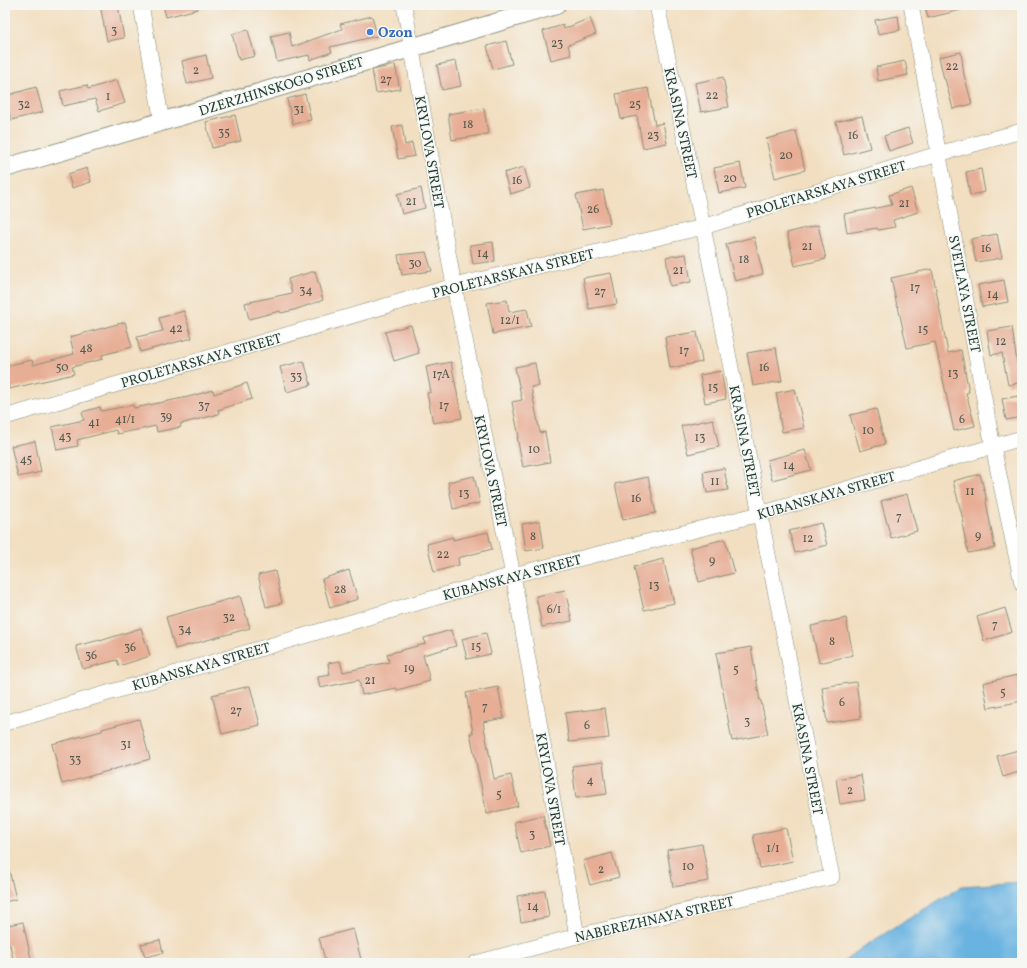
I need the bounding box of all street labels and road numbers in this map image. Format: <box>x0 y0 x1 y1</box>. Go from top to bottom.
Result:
street label: DZERZHINSKOGO STREET <box>197 53 366 122</box>
street label: KRASINA STREET <box>658 66 701 181</box>
street label: KRYLOVA STREET <box>409 94 448 210</box>
street label: PROLETARSKAYA STREET <box>744 157 909 224</box>
street label: SVETLAYA STREET <box>943 234 984 355</box>
street label: PROLETARSKAYA STREET <box>430 245 596 304</box>
street label: PROLETARSKAYA STREET <box>119 329 284 393</box>
street label: KRASINA STREET <box>723 384 764 499</box>
street label: KRYLOVA STREET <box>468 413 511 529</box>
street label: KUBANSKAYA STREET <box>755 468 898 525</box>
street label: KUBANSKAYA STREET <box>441 551 584 606</box>
street label: KUBANSKAYA STREET <box>130 639 273 696</box>
street label: KRASINA STREET <box>786 702 827 817</box>
street label: KRYLOVA STREET <box>530 731 569 847</box>
street label: NABEREZHNAYA STREET <box>573 893 736 948</box>

